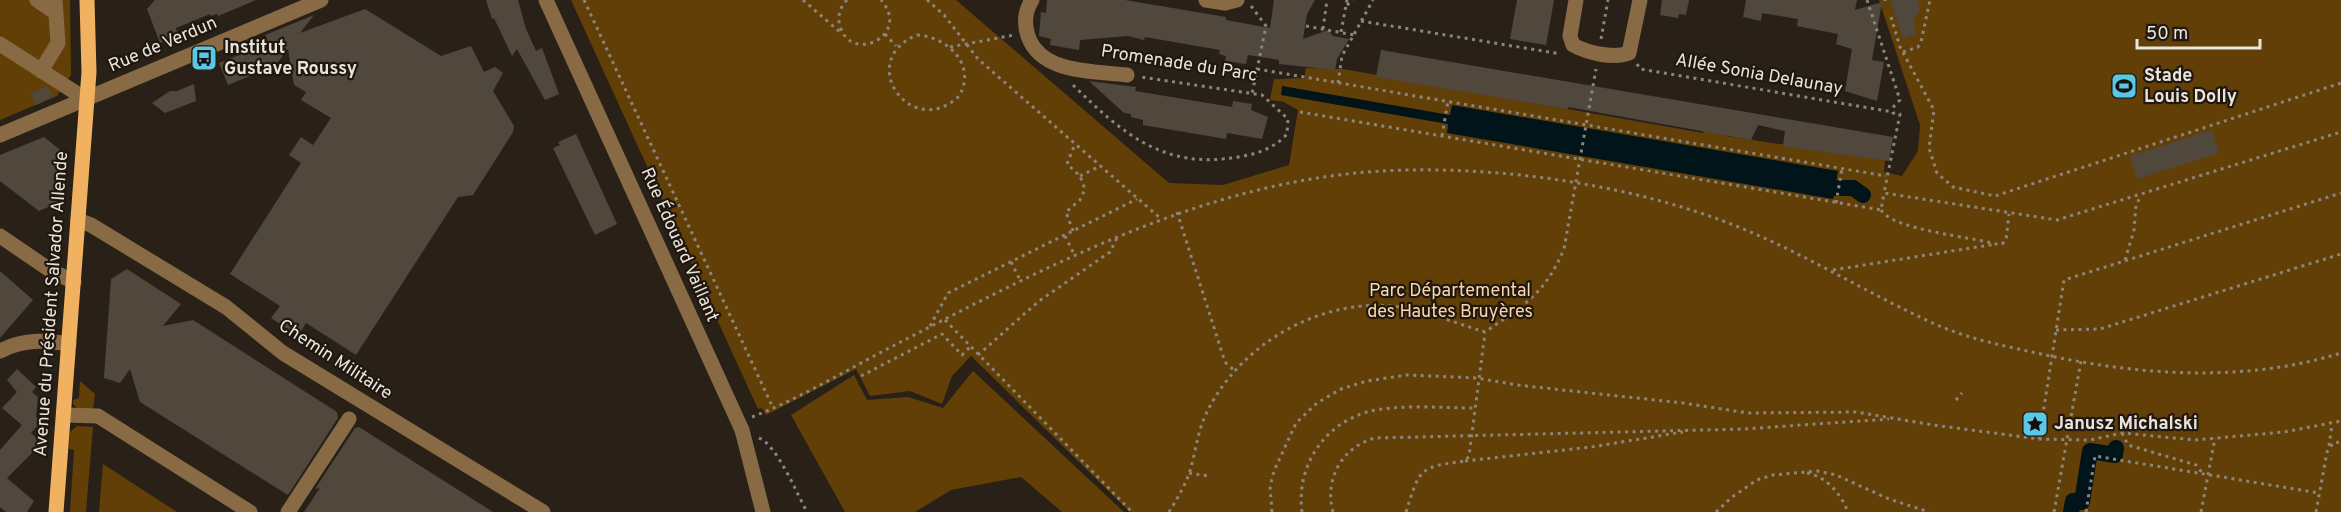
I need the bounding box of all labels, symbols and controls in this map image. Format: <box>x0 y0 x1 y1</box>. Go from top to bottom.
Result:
street label: Rue de Verdun <box>105 12 221 78</box>
scale bar <box>2137 12 2260 50</box>
text: 50 m <box>2146 23 2188 46</box>
place label: Institut Gustave Roussy <box>224 37 357 81</box>
street label: Promenade du Parc <box>1099 40 1259 88</box>
bus stop icon: Institut Gustave Roussy <box>189 43 219 73</box>
street label: Allée Sonia Delaunay <box>1674 49 1844 101</box>
place label: Stade Louis Dolly <box>2144 65 2237 109</box>
sports icon: Stade Louis Dolly <box>2109 71 2139 101</box>
street label: Avenue du Président Salvador Allende <box>30 150 74 458</box>
street label: Rue Édouard Vaillant <box>635 163 725 326</box>
park label: Parc Départemental des Hautes Bruyères <box>1367 280 1533 324</box>
street label: Chemin Militaire <box>274 315 396 405</box>
place icon: Janusz Michalski <box>2020 409 2050 439</box>
place label: Janusz Michalski <box>2054 413 2198 436</box>

